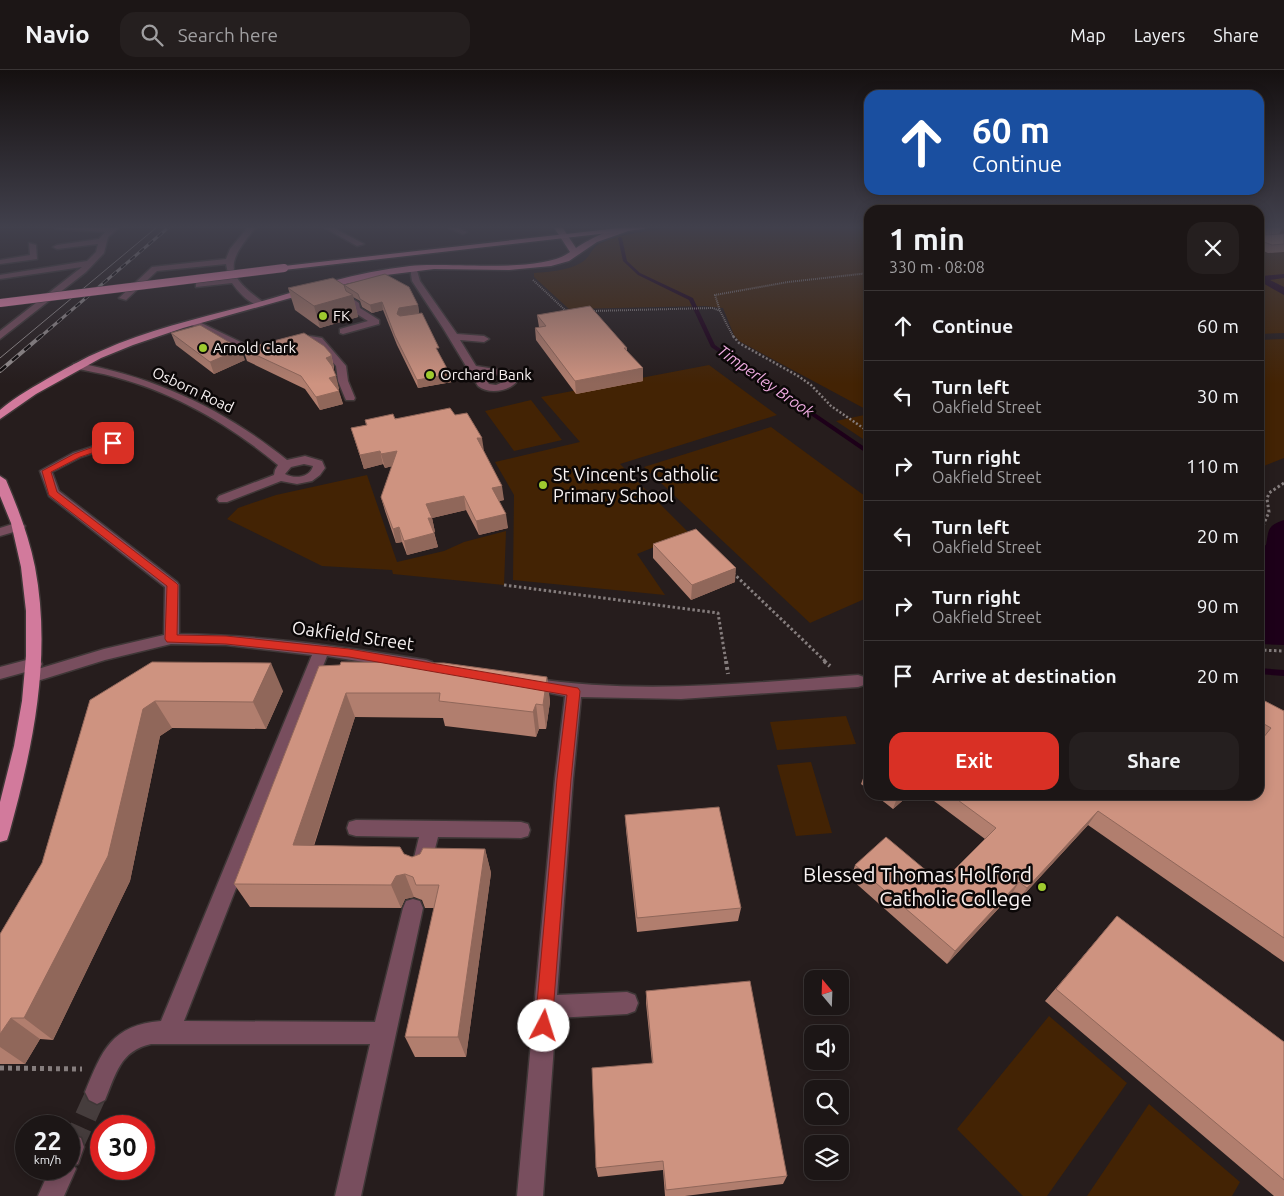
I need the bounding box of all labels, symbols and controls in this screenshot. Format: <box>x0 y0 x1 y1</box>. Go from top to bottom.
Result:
search box <box>120 12 470 57</box>
text: Navio <box>25 21 90 48</box>
icon: search <box>138 21 166 49</box>
text: Search here <box>178 24 278 46</box>
text: Map <box>1070 25 1106 45</box>
text: Layers <box>1134 25 1185 45</box>
text: Share <box>1213 25 1259 45</box>
icon: ahead <box>889 110 954 175</box>
text: 60 m <box>972 110 1050 150</box>
text: Continue <box>972 151 1062 176</box>
text: 1 min <box>889 222 965 256</box>
button: close <box>1187 222 1239 274</box>
text: 330 m · 08:08 <box>889 258 985 276</box>
place label: FK <box>333 307 350 324</box>
marker: FK <box>317 310 329 322</box>
icon: ahead <box>889 312 917 340</box>
text: Continue <box>932 315 1013 337</box>
text: 60 m <box>1197 315 1239 337</box>
place label: Arnold Clark <box>213 339 296 356</box>
water label: Timperley Brook <box>714 341 818 421</box>
marker: Arnold Clark <box>197 342 209 354</box>
street label: Osborn Road <box>150 363 237 416</box>
place label: Orchard Bank <box>440 366 532 383</box>
marker: Orchard Bank <box>424 369 436 381</box>
text: Turn left <box>932 376 1010 398</box>
icon: left <box>889 382 917 410</box>
text: 30 m <box>1197 385 1239 407</box>
text: Oakfield Street <box>932 398 1041 416</box>
pin <box>92 422 134 464</box>
icon: arrive <box>99 429 127 457</box>
text: Turn right <box>932 446 1020 468</box>
icon: right <box>889 452 917 480</box>
text: 110 m <box>1186 455 1239 477</box>
place label: St Vincent's Catholic Primary School <box>553 464 718 505</box>
text: Oakfield Street <box>932 468 1041 486</box>
marker: St Vincent's Catholic Primary School <box>537 479 549 491</box>
text: Turn left <box>932 516 1010 538</box>
icon: left <box>889 522 917 550</box>
text: 20 m <box>1197 525 1239 547</box>
text: Oakfield Street <box>932 538 1041 556</box>
text: Turn right <box>932 586 1020 608</box>
icon: right <box>889 592 917 620</box>
text: 90 m <box>1197 595 1239 617</box>
text: Oakfield Street <box>932 608 1041 626</box>
street label: Oakfield Street <box>291 617 415 653</box>
icon: arrive <box>889 662 917 690</box>
text: Arrive at destination <box>932 665 1117 687</box>
text: 20 m <box>1197 665 1239 687</box>
button: Exit <box>889 732 1059 790</box>
button: Share <box>1069 732 1239 790</box>
place label: Blessed Thomas Holford Catholic College <box>803 862 1032 910</box>
marker: Blessed Thomas Holford Catholic College <box>1036 881 1048 893</box>
north arrow <box>804 970 849 1015</box>
map controls <box>804 970 849 1180</box>
position arrow <box>517 999 569 1051</box>
button: sound <box>804 1025 849 1070</box>
button: search <box>804 1080 849 1125</box>
speed limit sign: 30 <box>90 1115 155 1180</box>
text: 22 <box>33 1127 62 1155</box>
button: layers <box>804 1135 849 1180</box>
text: km/h <box>34 1153 61 1166</box>

